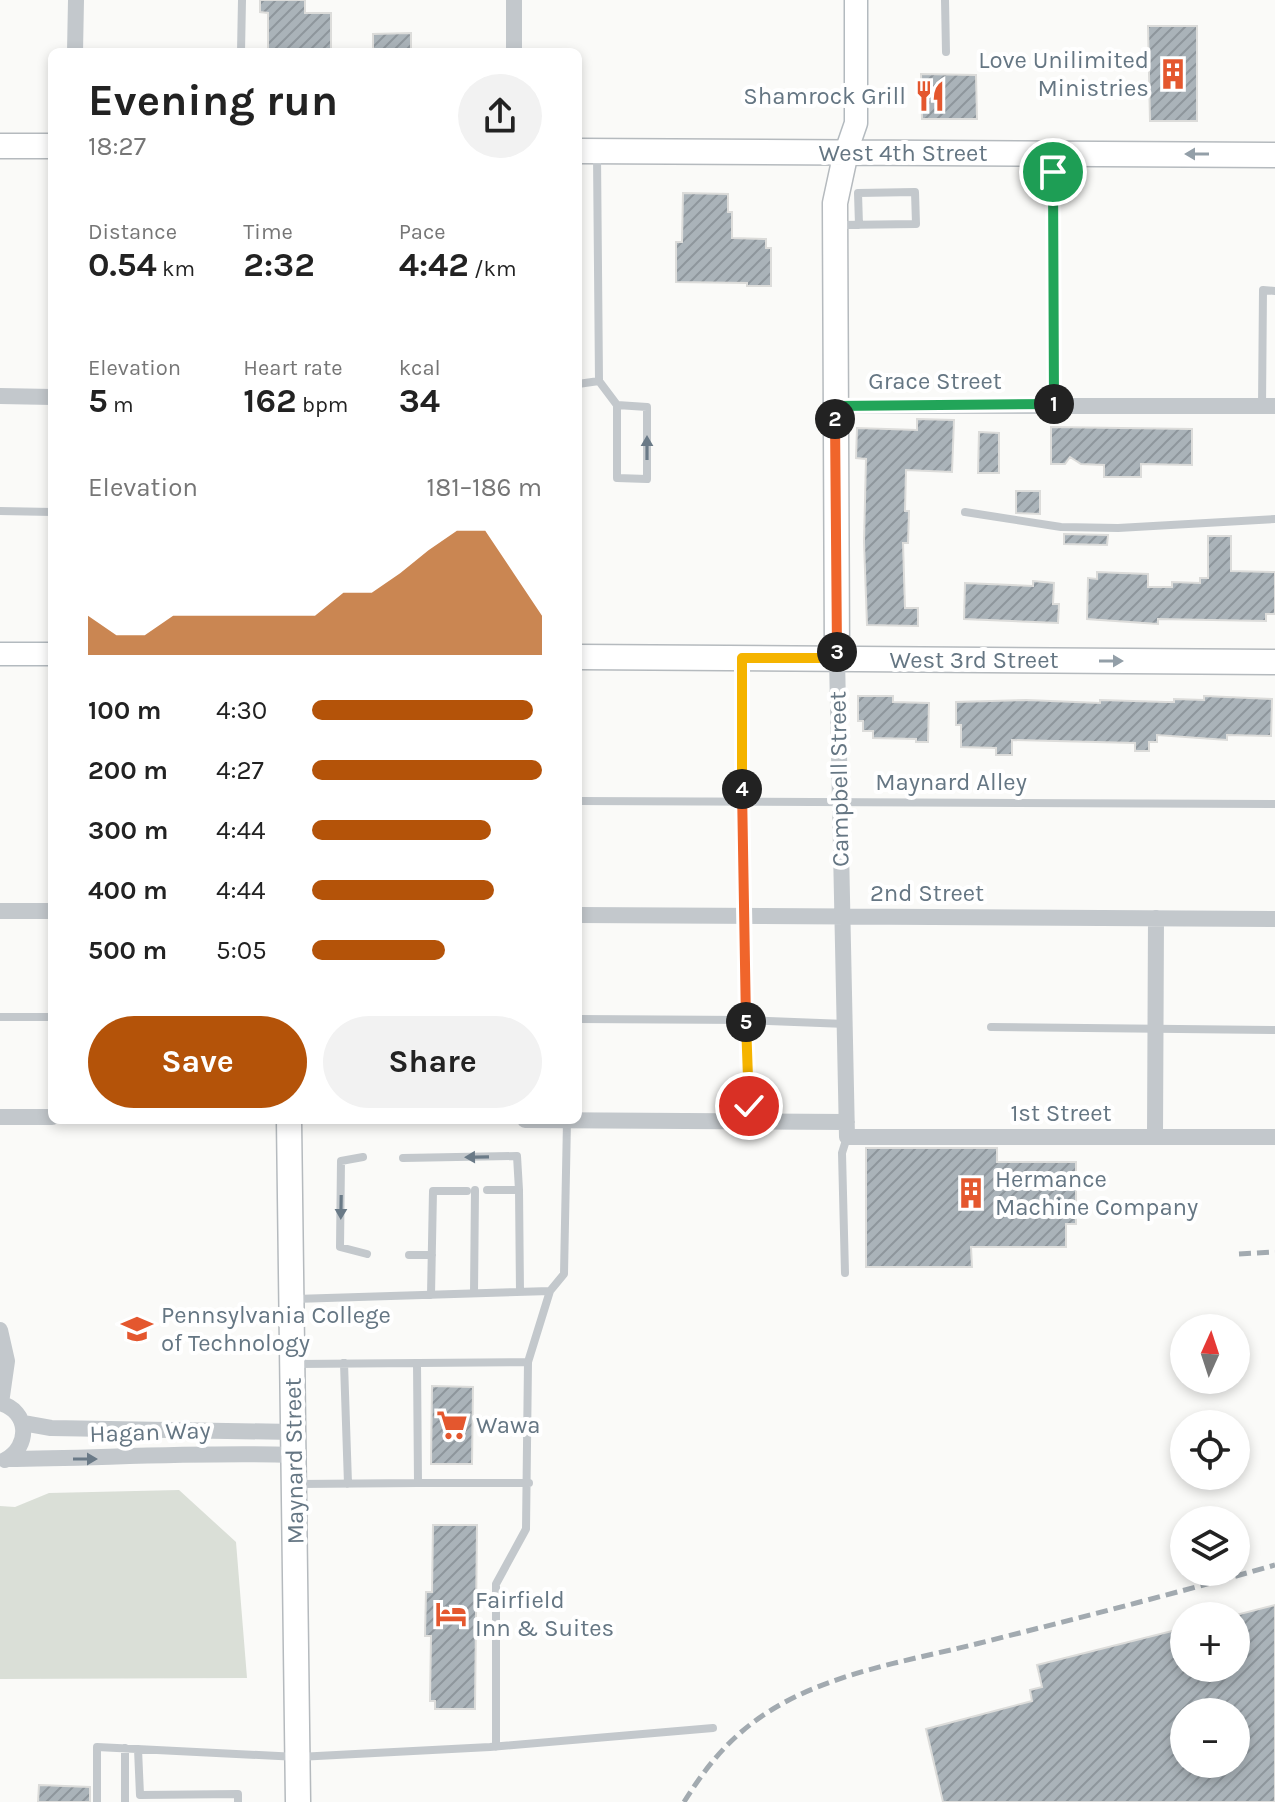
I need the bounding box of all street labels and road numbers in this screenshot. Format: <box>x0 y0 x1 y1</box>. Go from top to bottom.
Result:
street label: West 4th Street <box>819 139 987 167</box>
street label: Grace Street <box>868 367 1002 395</box>
street label: West 3rd Street <box>890 646 1059 674</box>
street label: Campbell Street <box>823 691 855 867</box>
street label: Maynard Alley <box>875 768 1027 796</box>
street label: 2nd Street <box>870 879 984 907</box>
street label: 1st Street <box>1010 1099 1112 1127</box>
street label: Maynard Street <box>279 1377 309 1545</box>
street label: Hagan Way <box>89 1416 211 1448</box>

